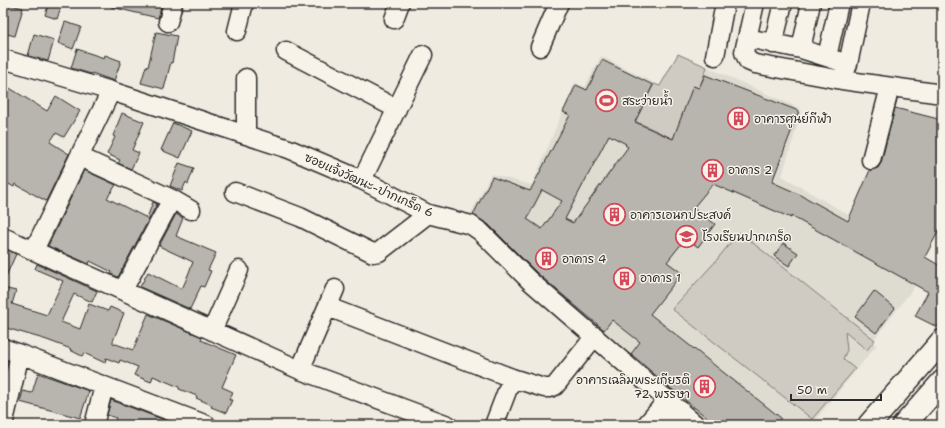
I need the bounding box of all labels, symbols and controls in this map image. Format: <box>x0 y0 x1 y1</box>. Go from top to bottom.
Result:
sports icon: สระว่ายน้ำ <box>594 88 620 114</box>
place label: สระว่ายน้ำ <box>622 90 673 109</box>
building icon: อาคารศูนย์กีฬา <box>725 106 751 132</box>
place label: อาคารศูนย์กีฬา <box>754 111 832 128</box>
street label: ซอยแจ้งวัฒนะ-ปากเกร็ด 6 <box>302 149 436 221</box>
building icon: อาคาร 2 <box>700 157 726 183</box>
place label: อาคาร 2 <box>728 162 772 178</box>
building icon: อาคารเอนกประสงค์ <box>602 202 628 228</box>
place label: อาคารเอนกประสงค์ <box>630 207 731 223</box>
school or university icon: โรงเรียนปากเกร็ด <box>673 224 699 250</box>
place label: โรงเรียนปากเกร็ด <box>702 229 792 245</box>
building icon: อาคาร 4 <box>534 246 560 272</box>
place label: อาคาร 4 <box>562 251 606 267</box>
building icon: อาคาร 1 <box>611 265 637 291</box>
place label: อาคาร 1 <box>640 270 681 286</box>
place label: อาคารเฉลิมพระเกียรติ 72 พรรษา <box>576 372 690 402</box>
building icon: อาคารเฉลิมพระเกียรติ 72 พรรษา <box>692 374 718 400</box>
scale bar <box>791 376 881 402</box>
text: 50 m <box>797 382 827 398</box>

